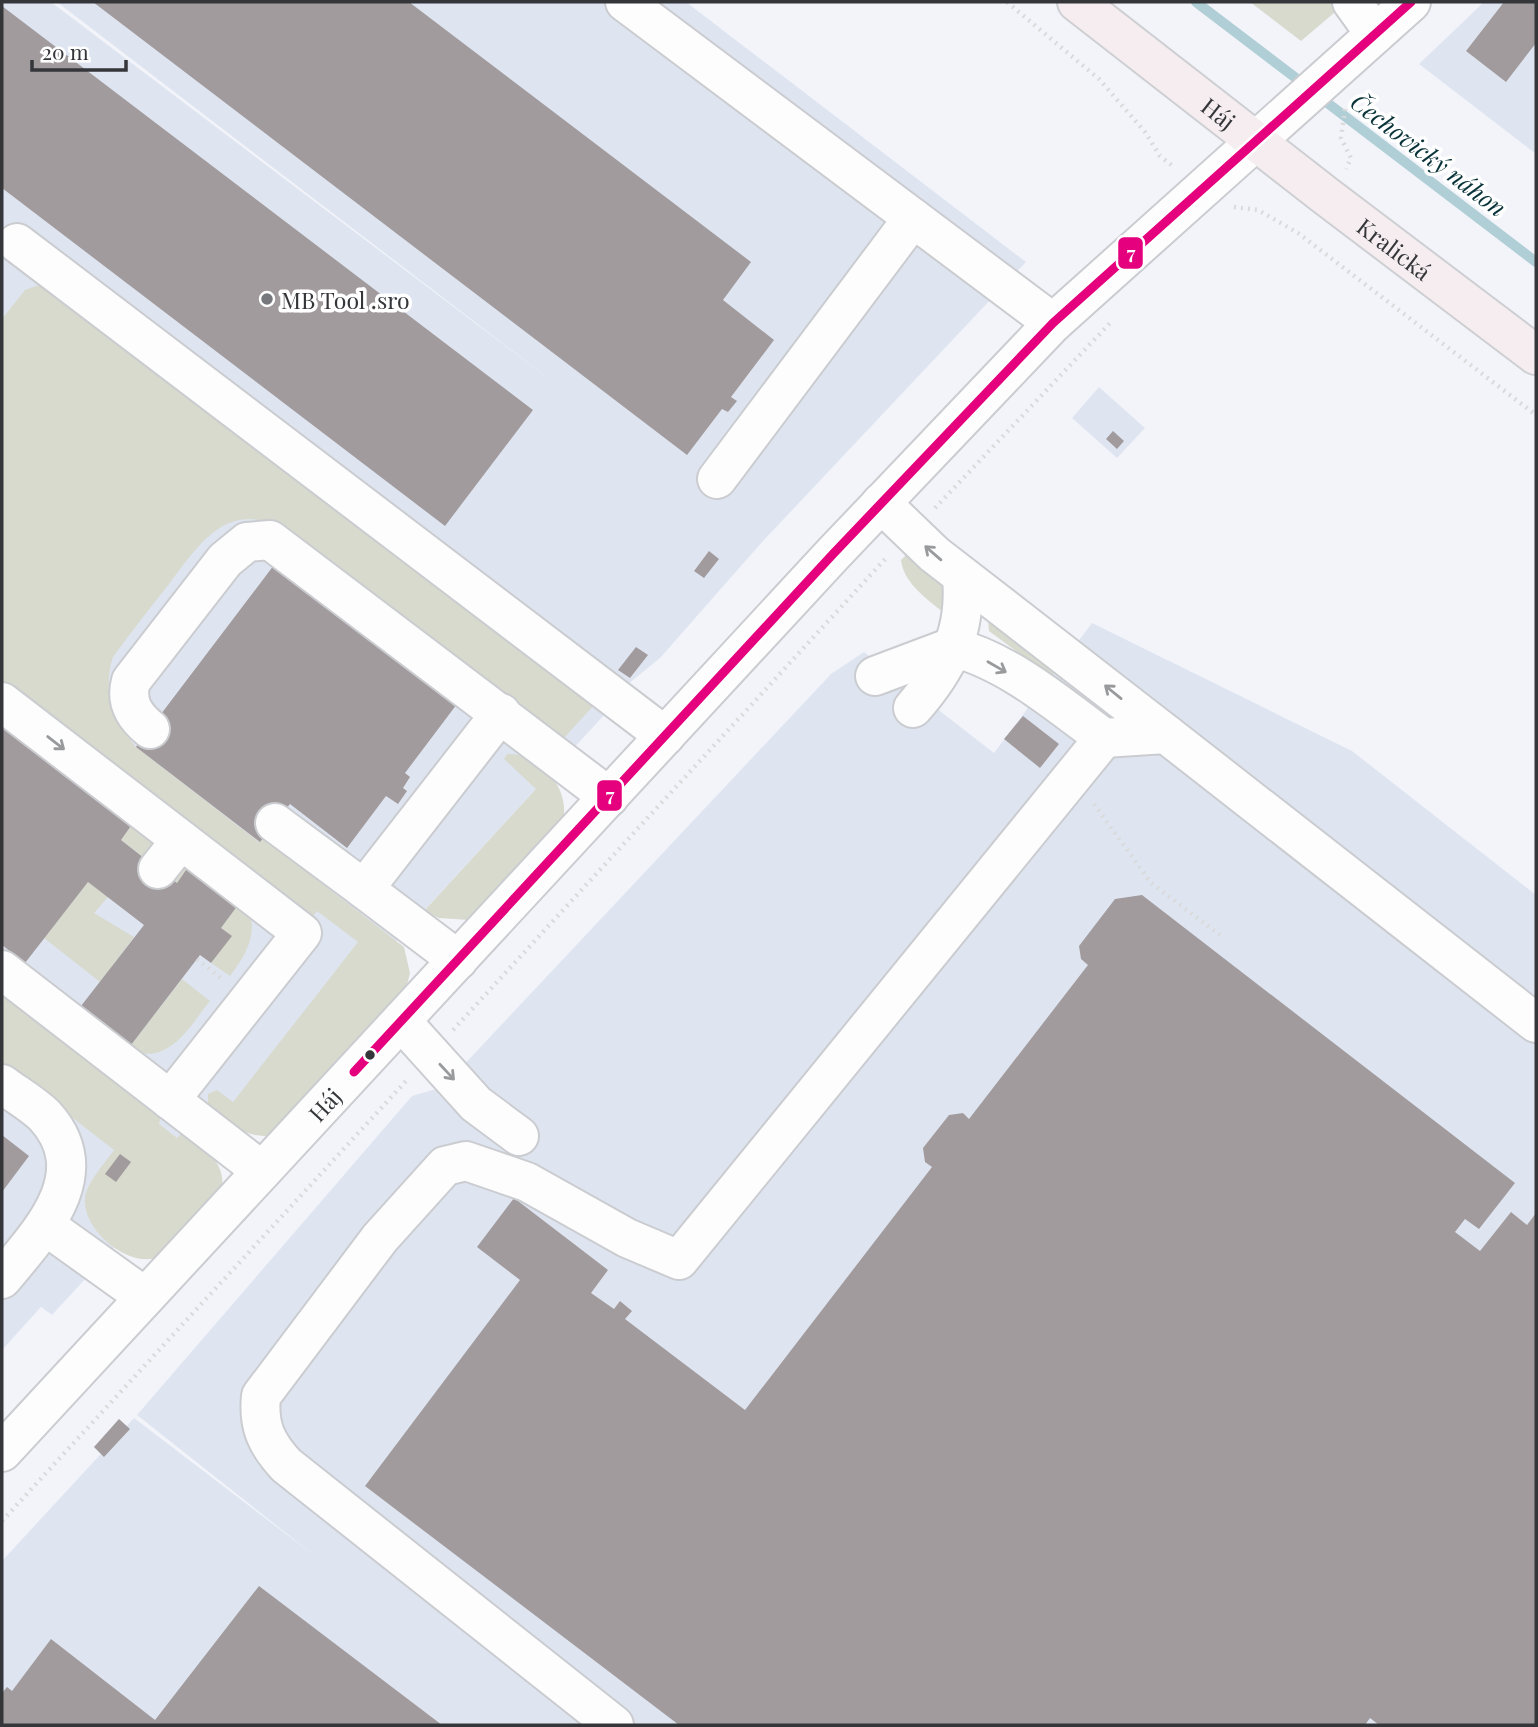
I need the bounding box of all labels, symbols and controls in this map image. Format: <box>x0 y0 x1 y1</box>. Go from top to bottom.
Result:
scale bar <box>32 28 126 72</box>
text: 20 m <box>42 37 89 65</box>
water label: Čechovický náhon <box>1345 85 1513 223</box>
street label: Háj <box>1196 90 1242 136</box>
street label: Kralická <box>1352 210 1439 287</box>
line badge: 7 <box>1117 236 1144 270</box>
text: 7 <box>1127 239 1136 265</box>
place label: MB Tool .sro <box>281 284 410 315</box>
marker: MB Tool .sro <box>259 291 275 307</box>
one-way arrow <box>924 545 942 561</box>
one-way arrow <box>987 660 1007 674</box>
one-way arrow <box>1104 684 1123 699</box>
one-way arrow <box>46 736 65 751</box>
line badge: 7 <box>596 779 623 812</box>
text: 7 <box>606 781 615 807</box>
unlabelled marker <box>363 1048 377 1062</box>
one-way arrow <box>438 1063 455 1080</box>
street label: Háj <box>301 1081 347 1127</box>

